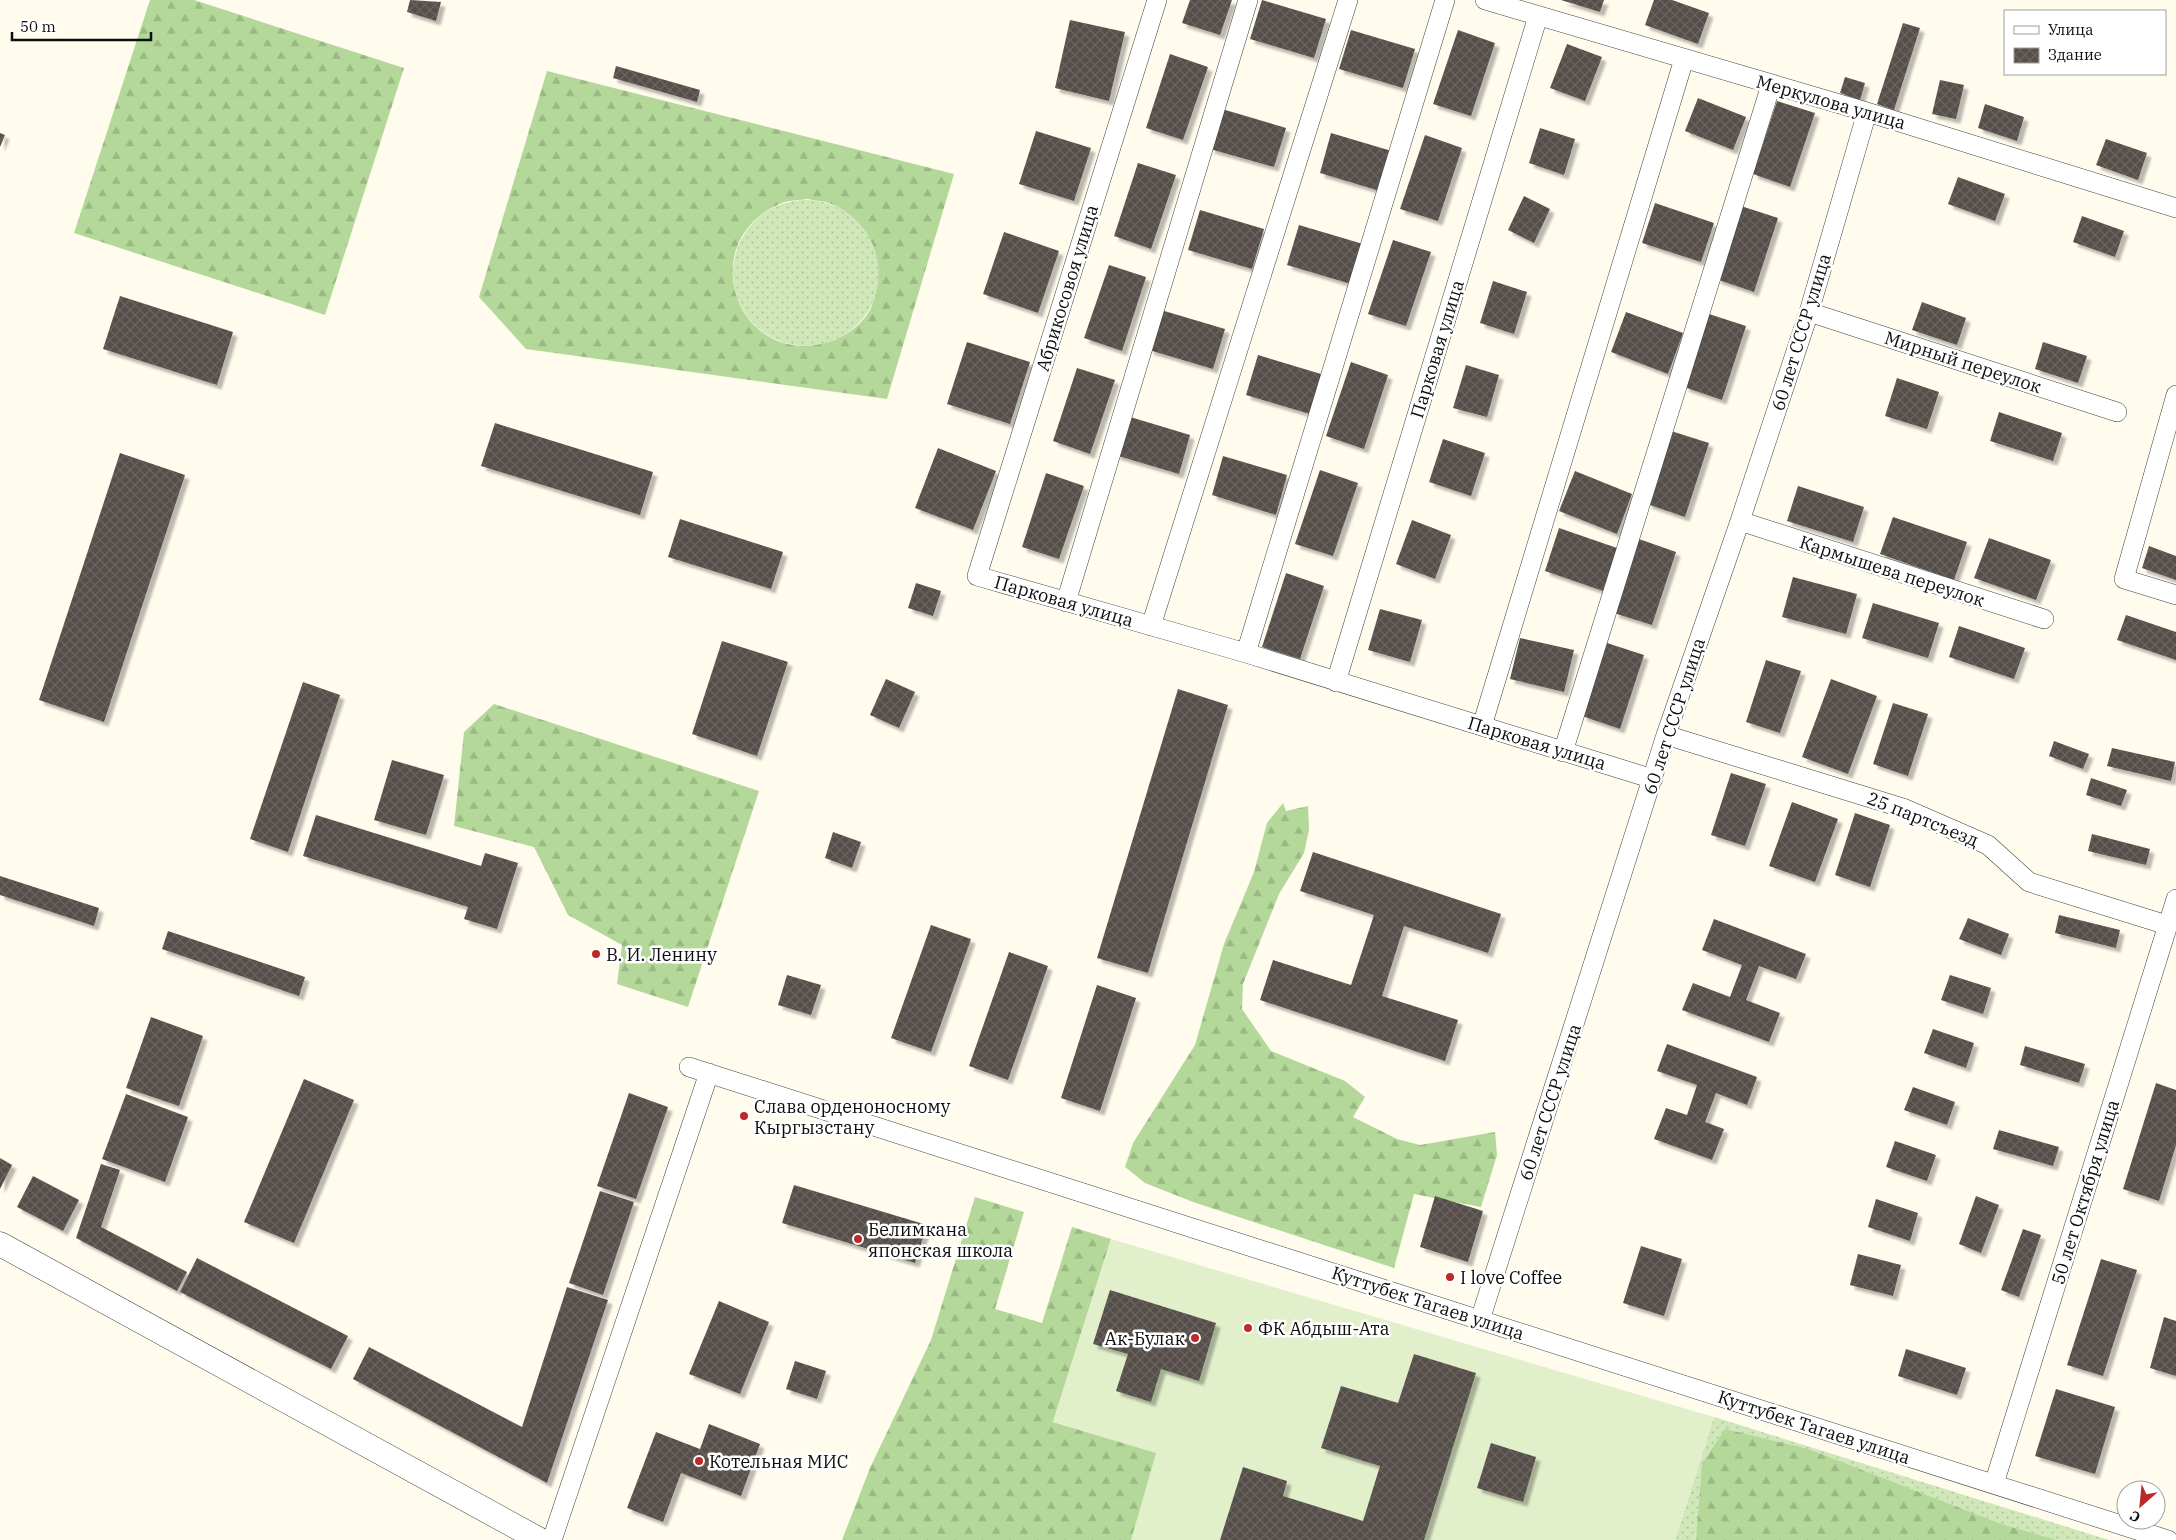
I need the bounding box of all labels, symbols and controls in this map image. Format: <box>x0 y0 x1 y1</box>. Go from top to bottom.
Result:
scale bar <box>12 10 151 42</box>
legend <box>2004 10 2166 75</box>
text: 50 m <box>20 17 56 36</box>
text: Улица <box>2048 20 2093 39</box>
text: Здание <box>2048 45 2102 64</box>
street label: Меркулова улица <box>1754 70 1908 134</box>
street label: Абрикосовоя улица <box>1031 202 1103 374</box>
street label: 60 лет СССР улица <box>1766 250 1836 413</box>
street label: Парковая улица <box>1405 277 1469 421</box>
street label: Мирный переулок <box>1882 326 2045 398</box>
street label: Кармышева переулок <box>1797 530 1988 612</box>
street label: Парковая улица <box>992 570 1136 632</box>
street label: 60 лет СССР улица <box>1638 635 1710 797</box>
street label: Парковая улица <box>1465 711 1609 775</box>
street label: 25 партсъезд <box>1864 786 1982 852</box>
place label: В. И. Ленину <box>606 943 717 966</box>
marker: В. И. Ленину <box>590 948 602 960</box>
street label: 60 лет СССР улица <box>1514 1021 1586 1183</box>
place label: Слава орденоносному Кыргызстану <box>754 1095 951 1139</box>
street label: 50 лет Октября улица <box>2046 1097 2124 1287</box>
marker: Слава орденоносному Кыргызстану <box>738 1110 750 1122</box>
place label: Белимкана японская школа <box>868 1218 1013 1262</box>
marker: Белимкана японская школа <box>852 1233 864 1245</box>
street label: Куттубек Тагаев улица <box>1329 1261 1527 1345</box>
place label: I love Coffee <box>1460 1266 1562 1289</box>
marker: I love Coffee <box>1444 1271 1456 1283</box>
place label: ФК Абдыш-Ата <box>1258 1317 1390 1340</box>
marker: ФК Абдыш-Ата <box>1242 1322 1254 1334</box>
place label: Ак-Булак <box>1105 1327 1186 1350</box>
marker: Ак-Булак <box>1189 1332 1201 1344</box>
street label: Куттубек Тагаев улица <box>1715 1385 1913 1469</box>
place label: Котельная МИС <box>709 1450 849 1473</box>
marker: Котельная МИС <box>693 1455 705 1467</box>
north arrow <box>2116 1480 2166 1530</box>
text: С <box>2127 1506 2143 1527</box>

